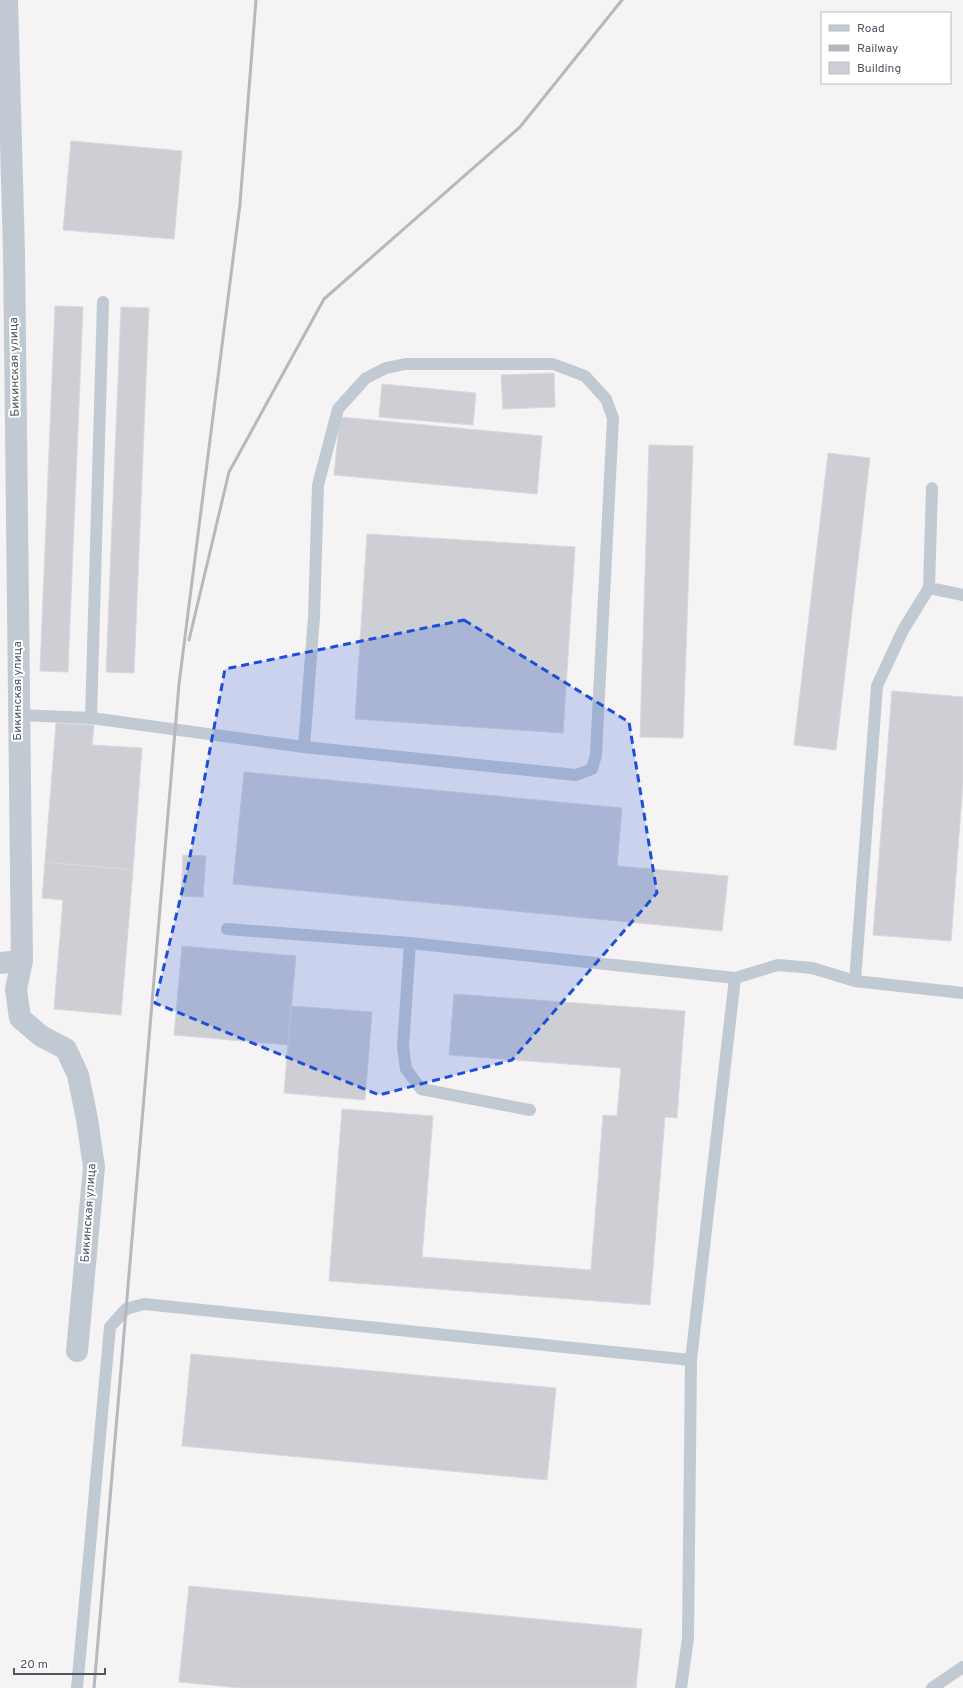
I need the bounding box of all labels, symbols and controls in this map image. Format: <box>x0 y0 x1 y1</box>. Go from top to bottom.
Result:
legend <box>821 12 951 84</box>
text: Road <box>857 21 885 37</box>
text: Railway <box>857 41 898 57</box>
text: Building <box>857 61 901 77</box>
street label: Бикинская улица <box>6 317 24 417</box>
street label: Бикинская улица <box>10 641 26 741</box>
street label: Бикинская улица <box>78 1163 100 1263</box>
scale bar <box>14 1650 105 1676</box>
text: 20 m <box>20 1657 48 1673</box>

